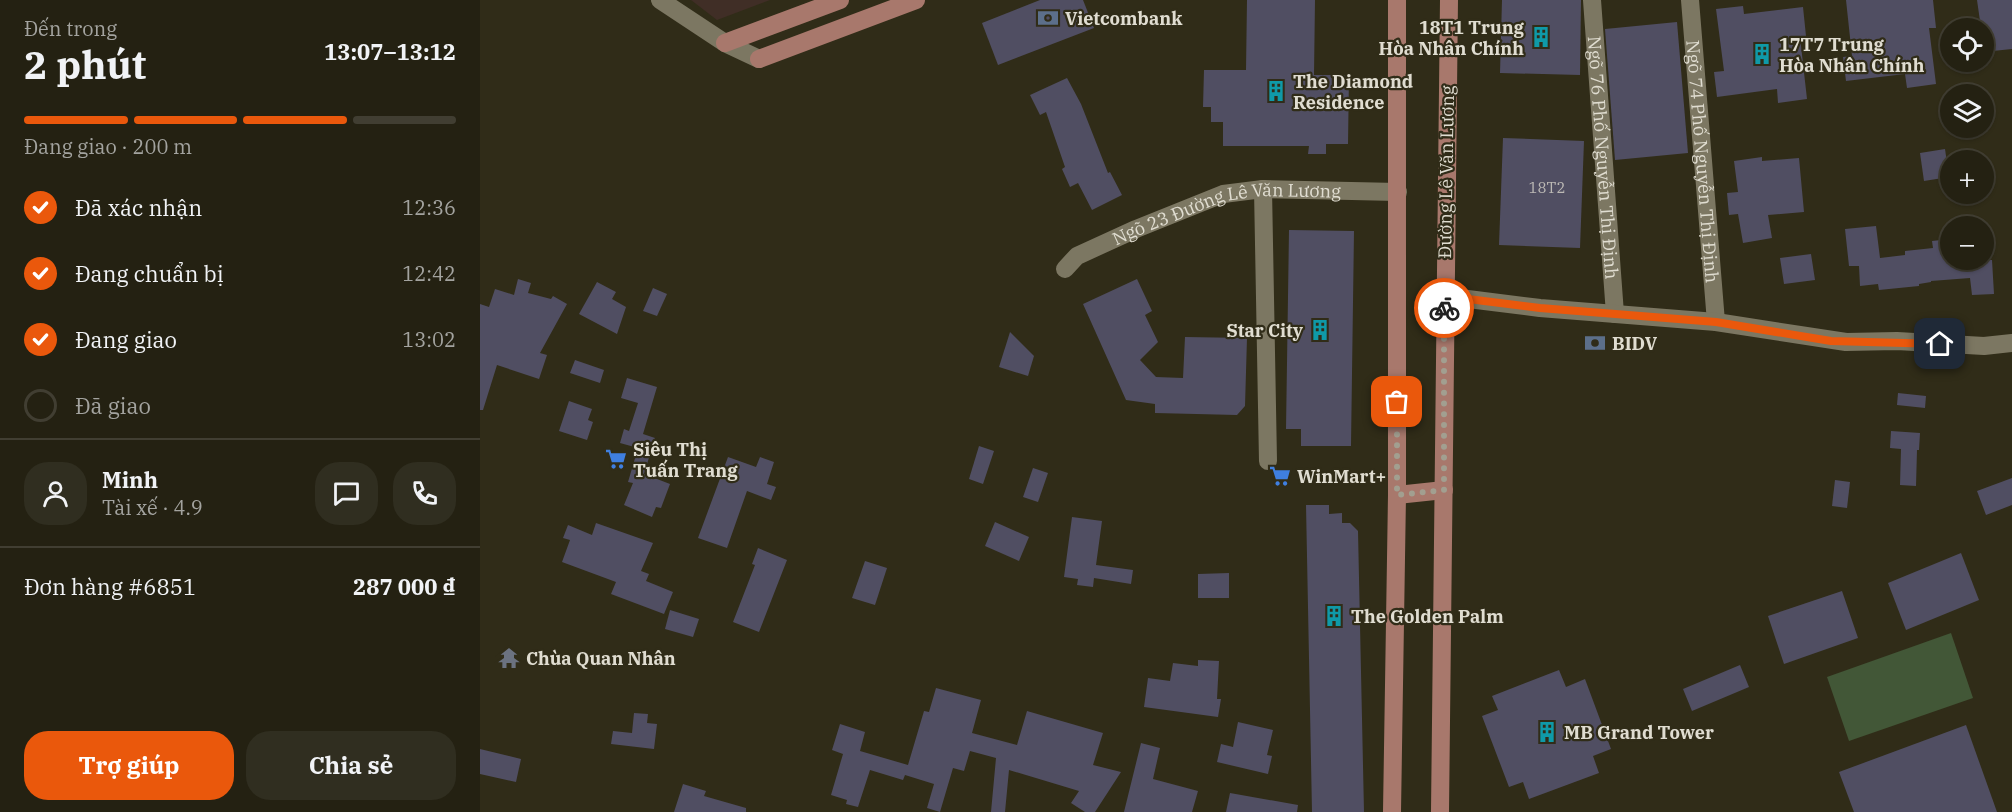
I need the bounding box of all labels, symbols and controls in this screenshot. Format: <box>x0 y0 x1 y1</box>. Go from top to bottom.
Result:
bank icon: Vietcombank <box>1036 6 1060 30</box>
place label: Vietcombank <box>1065 7 1183 30</box>
text: Đến trong <box>24 15 117 42</box>
place label: 18T1 Trung Hòa Nhân Chính <box>1379 16 1525 60</box>
map controls <box>1940 18 1994 270</box>
button: locate <box>1940 18 1994 72</box>
building icon: 18T1 Trung Hòa Nhân Chính <box>1529 25 1553 49</box>
place label: 17T7 Trung Hòa Nhân Chính <box>1779 33 1925 77</box>
street label: Ngõ 76 Phố Nguyễn Thị Định <box>1583 35 1624 280</box>
text: 13:07–13:12 <box>324 37 456 66</box>
text: 2 phút <box>24 39 146 90</box>
street label: Ngõ 74 Phố Nguyễn Thị Định <box>1682 39 1724 284</box>
building icon: 17T7 Trung Hòa Nhân Chính <box>1750 42 1774 66</box>
place label: The Diamond Residence <box>1293 70 1413 114</box>
building icon: The Diamond Residence <box>1264 79 1288 103</box>
button: layers <box>1940 84 1994 138</box>
street label: Đường Lê Văn Lương <box>1433 85 1459 259</box>
text: Đang giao · 200 m <box>24 133 192 160</box>
button: + <box>1940 150 1994 204</box>
street label: Ngõ 23 Đường Lê Văn Lương <box>1108 177 1341 250</box>
house number: 18T2 <box>1529 178 1565 197</box>
icon: check <box>24 191 57 224</box>
text: Đã xác nhận <box>75 193 202 222</box>
text: 12:36 <box>402 194 456 221</box>
button: − <box>1940 216 1994 270</box>
icon: check <box>24 257 57 290</box>
text: Đang chuẩn bị <box>75 259 224 288</box>
text: 12:42 <box>402 260 456 287</box>
courier <box>1414 278 1474 338</box>
icon: bike <box>1428 292 1461 325</box>
building icon: Star City <box>1308 318 1332 342</box>
pin <box>1914 318 1965 369</box>
place label: Star City <box>1227 319 1304 342</box>
icon: check <box>24 323 57 356</box>
text: Đang giao <box>75 325 177 354</box>
text: 13:02 <box>402 326 456 353</box>
icon: home <box>1923 327 1956 360</box>
bank icon: BIDV <box>1583 331 1607 355</box>
place label: BIDV <box>1612 332 1658 355</box>
pin <box>1371 376 1422 427</box>
icon: bag <box>1380 385 1413 418</box>
text: Đã giao <box>75 391 151 420</box>
place label: Siêu Thị Tuấn Trang <box>633 438 738 482</box>
supermarket icon: Siêu Thị Tuấn Trang <box>604 447 628 471</box>
button: person <box>24 462 87 525</box>
button: chat <box>315 462 378 525</box>
button: phone <box>393 462 456 525</box>
supermarket icon: WinMart+ <box>1268 464 1292 488</box>
text: Minh <box>102 465 158 494</box>
place label: WinMart+ <box>1297 465 1386 488</box>
text: Tài xế · 4.9 <box>102 494 203 521</box>
text: Đơn hàng #6851 <box>24 572 196 601</box>
text: 287 000 ₫ <box>353 572 456 601</box>
building icon: The Golden Palm <box>1322 604 1346 628</box>
place label: The Golden Palm <box>1351 605 1504 628</box>
temple icon: Chùa Quan Nhân <box>497 646 521 670</box>
place label: Chùa Quan Nhân <box>526 647 676 670</box>
building icon: MB Grand Tower <box>1535 720 1559 744</box>
place label: MB Grand Tower <box>1564 721 1714 744</box>
button: Trợ giúp <box>24 731 234 800</box>
button: Chia sẻ <box>246 731 456 800</box>

